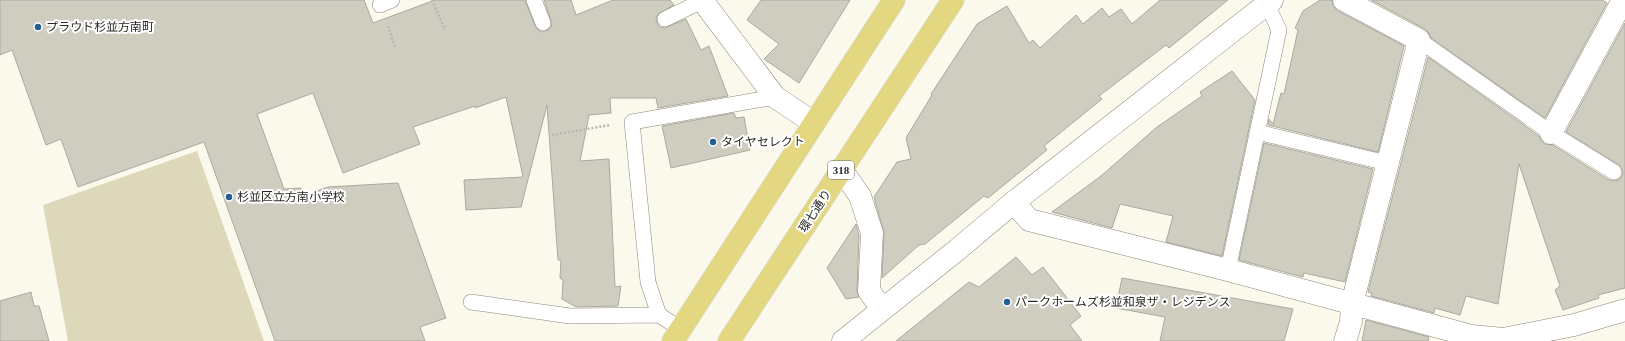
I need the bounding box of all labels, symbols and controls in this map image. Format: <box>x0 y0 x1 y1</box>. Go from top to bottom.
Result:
place label: プラウド杉並方南町 <box>46 20 154 34</box>
marker: プラウド杉並方南町 <box>33 22 43 32</box>
place label: タイヤセレクト <box>721 135 805 149</box>
marker: タイヤセレクト <box>708 137 718 147</box>
road number: 318 <box>828 161 854 179</box>
street label: 環七通り <box>796 187 834 235</box>
place label: 杉並区立方南小学校 <box>237 190 345 204</box>
marker: 杉並区立方南小学校 <box>224 192 234 202</box>
place label: パークホームズ杉並和泉ザ・レジデンス <box>1015 295 1230 309</box>
marker: パークホームズ杉並和泉ザ・レジデンス <box>1002 297 1012 307</box>

